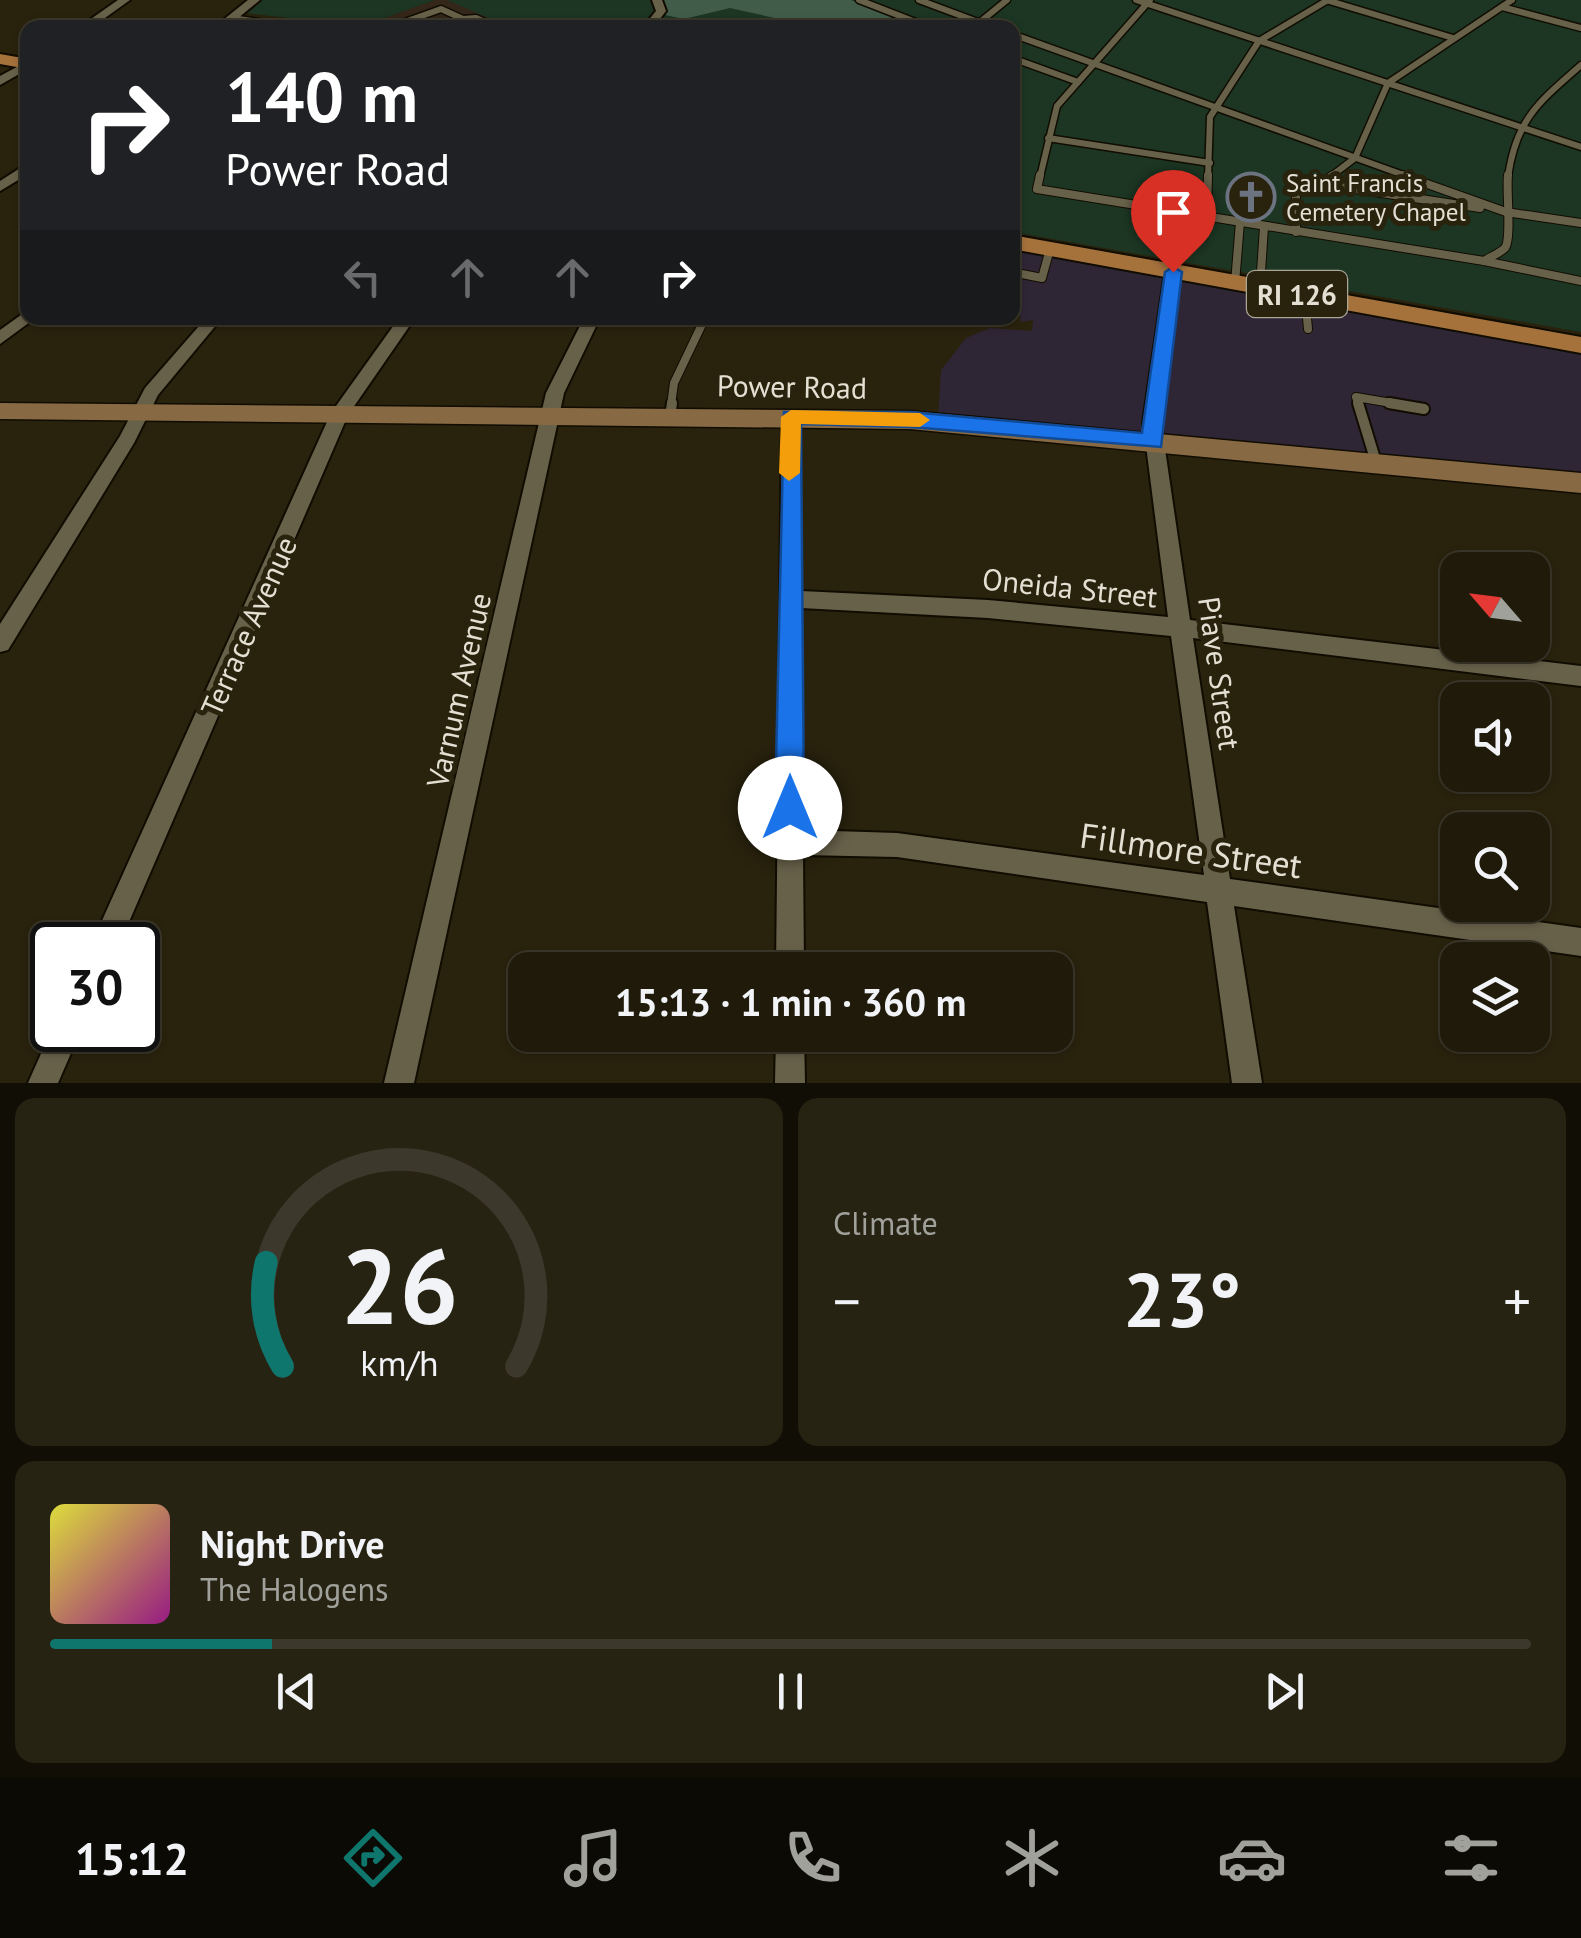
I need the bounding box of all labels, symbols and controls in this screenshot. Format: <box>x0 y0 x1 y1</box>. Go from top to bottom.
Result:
text: 140 m <box>225 51 418 141</box>
icon: right <box>60 60 190 190</box>
text: Power Road <box>225 139 450 197</box>
place label: Saint Francis Cemetery Chapel <box>1286 167 1467 228</box>
pin <box>1131 170 1216 273</box>
church icon: Saint Francis Cemetery Chapel <box>1225 171 1277 223</box>
icon: arrive <box>1146 185 1201 240</box>
icon: left <box>335 250 390 305</box>
icon: ahead <box>440 250 495 305</box>
icon: ahead <box>545 250 600 305</box>
icon: right <box>650 250 705 305</box>
road number: RI 126 <box>1247 271 1347 317</box>
street label: Power Road <box>717 365 867 407</box>
street label: Terrace Avenue <box>191 530 305 722</box>
north arrow <box>1440 552 1550 662</box>
map controls <box>1440 552 1550 1052</box>
street label: Oneida Street <box>981 558 1159 616</box>
street label: Varnum Avenue <box>416 589 499 792</box>
street label: Piave Street <box>1190 594 1250 752</box>
button: sound <box>1440 682 1550 792</box>
position arrow <box>738 756 842 860</box>
street label: Fillmore Street <box>1077 812 1305 888</box>
button: search <box>1440 812 1550 922</box>
speed limit sign: 30 <box>30 922 160 1052</box>
button: layers <box>1440 942 1550 1052</box>
text: 15:13 · 1 min · 360 m <box>615 977 966 1026</box>
text: Climate <box>833 1202 938 1244</box>
text: 26 <box>340 1218 458 1353</box>
text: 23° <box>1123 1251 1241 1348</box>
text: − <box>833 1265 861 1336</box>
text: + <box>1503 1265 1531 1336</box>
text: km/h <box>360 1340 438 1386</box>
text: Night Drive <box>200 1519 384 1568</box>
text: The Halogens <box>200 1568 388 1610</box>
icon: previous <box>269 1664 324 1719</box>
icon: pause <box>763 1664 818 1719</box>
icon: next <box>1257 1664 1312 1719</box>
icon: directions <box>338 1823 408 1893</box>
icon: music <box>558 1823 628 1893</box>
icon: phone <box>778 1823 848 1893</box>
icon: climate <box>997 1823 1067 1893</box>
icon: car <box>1217 1823 1287 1893</box>
icon: filters <box>1436 1823 1506 1893</box>
text: 15:12 <box>75 1829 189 1887</box>

